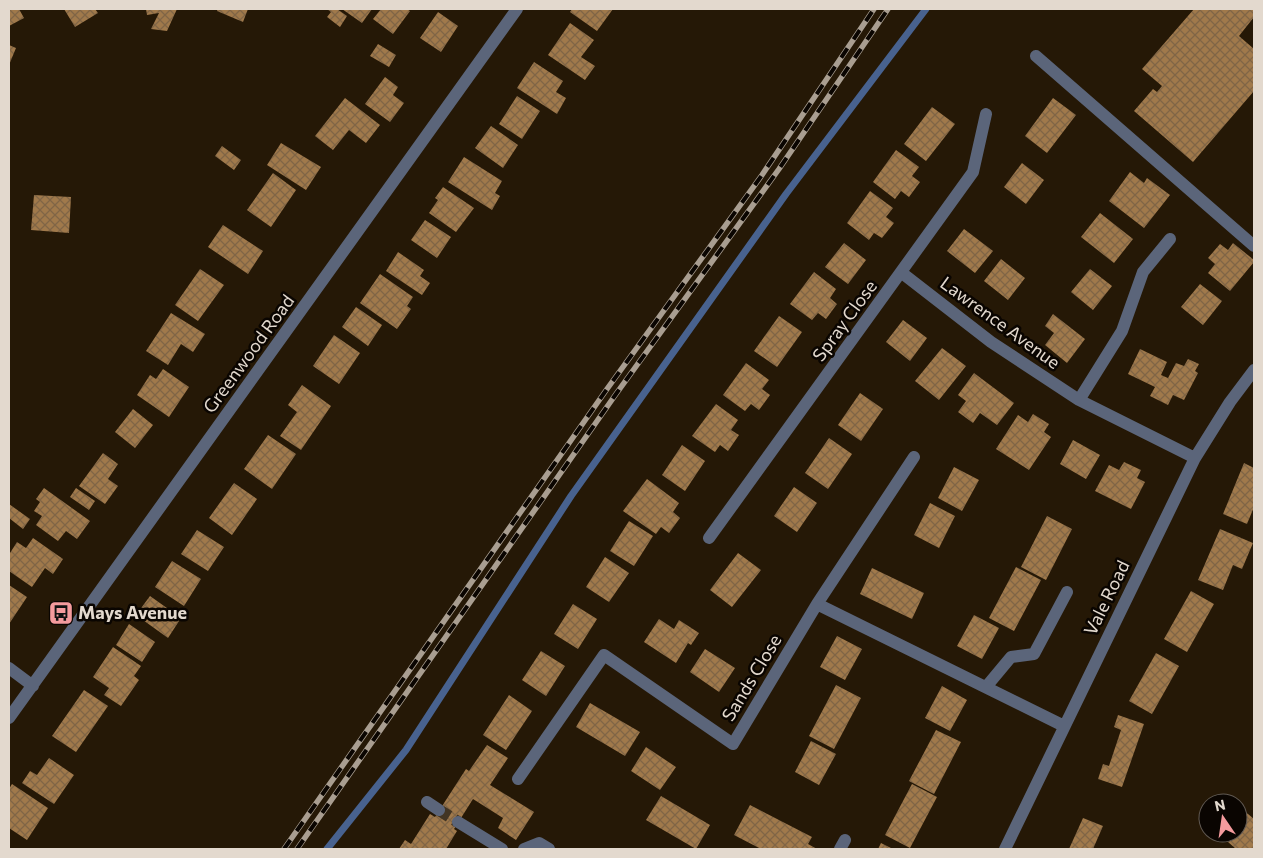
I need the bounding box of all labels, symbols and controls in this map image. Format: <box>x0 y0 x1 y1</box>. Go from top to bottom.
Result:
street label: Lawrence Avenue <box>936 271 1065 373</box>
street label: Spray Close <box>807 275 881 365</box>
street label: Greenwood Road <box>198 290 298 417</box>
street label: Vale Road <box>1079 557 1134 639</box>
bus stop icon: Mays Avenue <box>48 600 74 626</box>
place label: Mays Avenue <box>78 601 187 623</box>
street label: Sands Close <box>717 630 786 725</box>
north arrow <box>1198 793 1248 843</box>
text: N <box>1213 795 1227 814</box>

